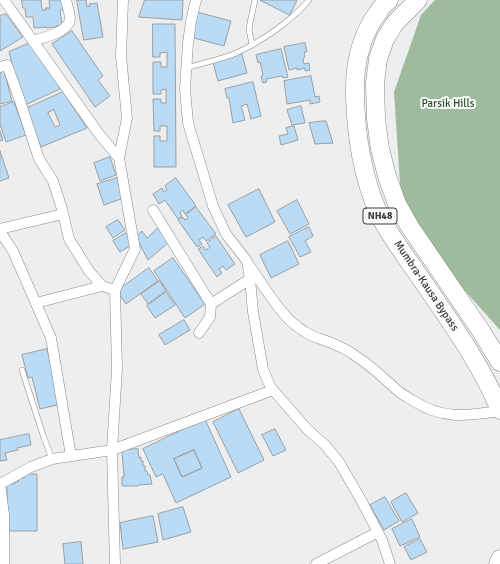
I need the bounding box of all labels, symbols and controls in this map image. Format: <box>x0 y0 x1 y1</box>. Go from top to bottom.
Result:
park label: Parsik Hills <box>422 97 474 111</box>
road number: NH48 <box>363 208 397 224</box>
street label: Mumbra-Kausa Bypass <box>391 238 461 334</box>

